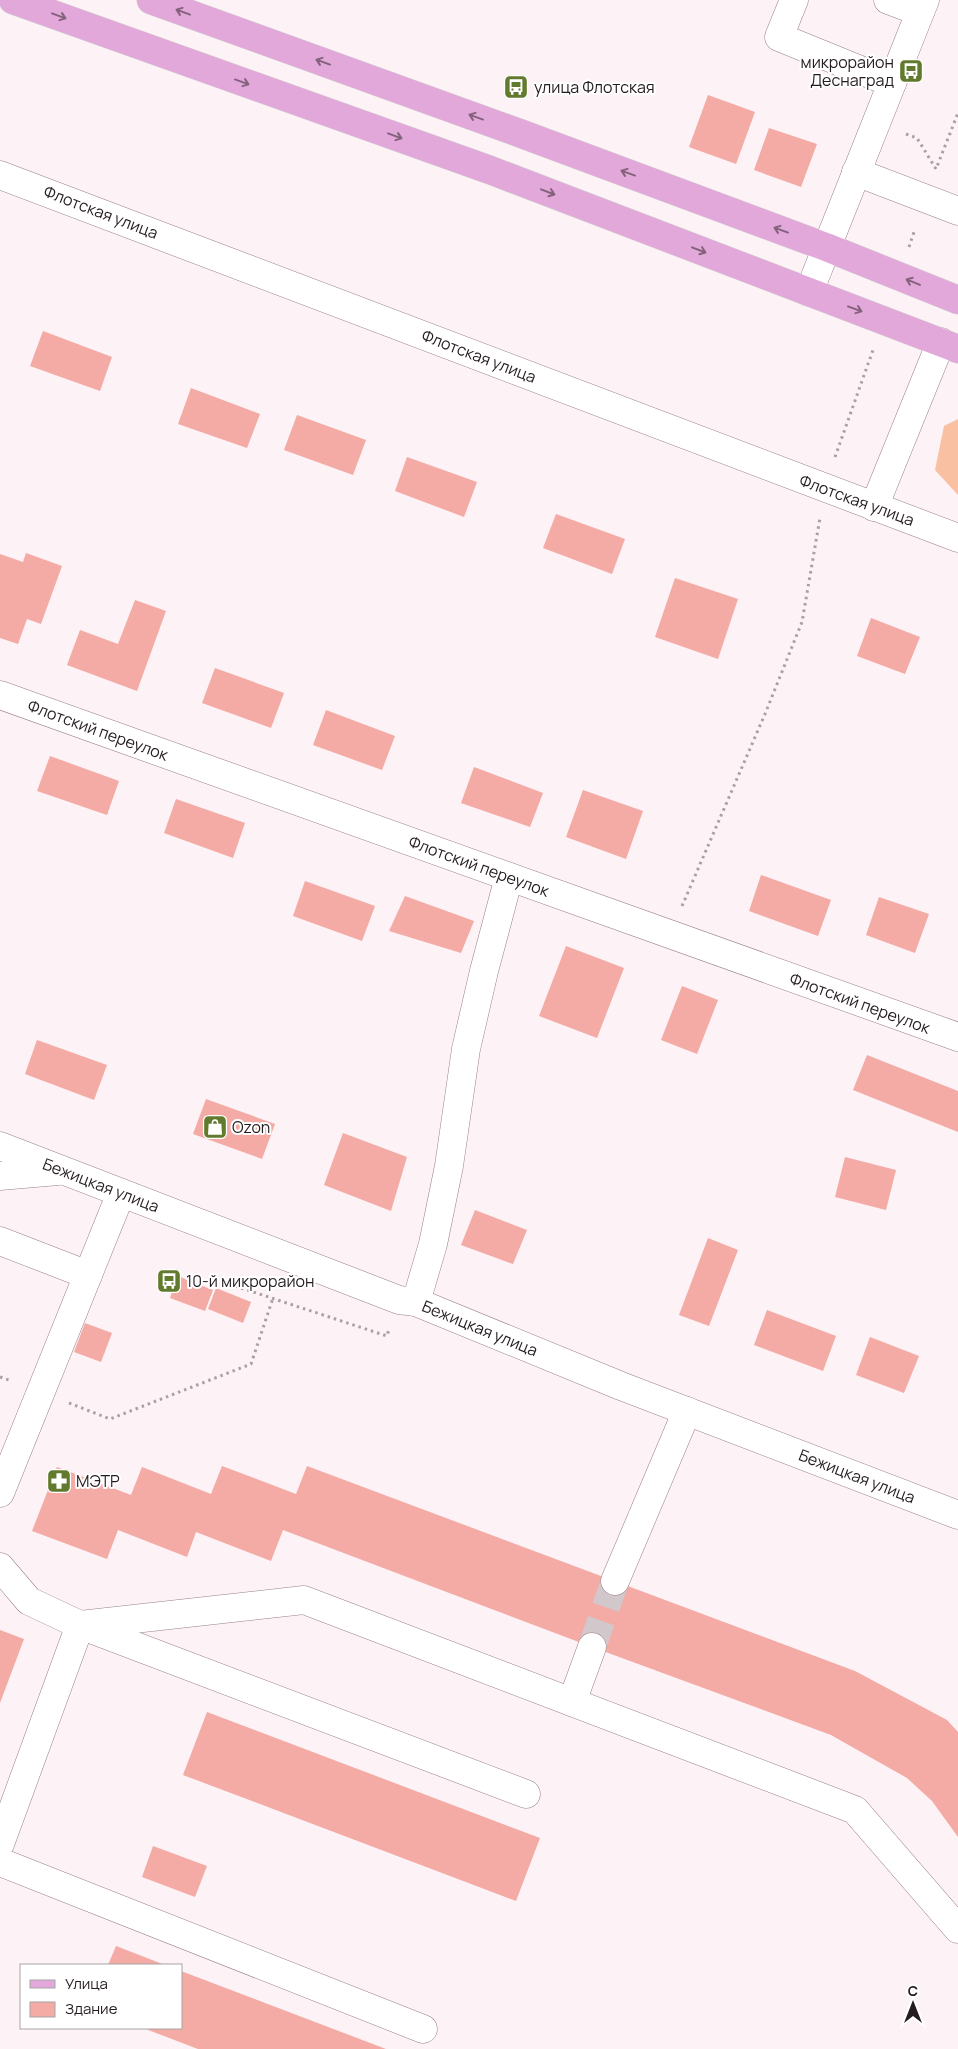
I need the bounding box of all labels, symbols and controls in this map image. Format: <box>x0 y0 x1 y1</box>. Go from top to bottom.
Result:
one-way arrow <box>176 7 191 16</box>
one-way arrow <box>51 12 66 21</box>
place label: микрорайон Деснаград <box>801 51 894 91</box>
one-way arrow <box>316 57 331 66</box>
bus stop icon: микрорайон Деснаград <box>898 58 924 84</box>
bus stop icon: улица Флотская <box>503 74 529 100</box>
place label: улица Флотская <box>534 76 655 98</box>
one-way arrow <box>234 78 249 87</box>
one-way arrow <box>469 112 484 121</box>
one-way arrow <box>387 132 402 141</box>
one-way arrow <box>621 168 637 177</box>
street label: Флотская улица <box>41 180 161 244</box>
one-way arrow <box>539 188 555 197</box>
one-way arrow <box>774 225 789 234</box>
one-way arrow <box>691 246 707 255</box>
one-way arrow <box>906 277 921 286</box>
one-way arrow <box>847 305 862 314</box>
street label: Флотская улица <box>419 324 539 388</box>
street label: Флотская улица <box>797 469 917 531</box>
street label: Флотский переулок <box>25 694 172 766</box>
street label: Флотский переулок <box>406 830 553 902</box>
street label: Флотский переулок <box>787 967 934 1039</box>
shop icon: Ozon <box>202 1114 228 1140</box>
place label: Ozon <box>232 1116 270 1138</box>
street label: Бежицкая улица <box>40 1153 162 1217</box>
bus stop icon: 10-й микрорайон <box>156 1268 182 1294</box>
place label: 10-й микрорайон <box>186 1270 314 1292</box>
street label: Бежицкая улица <box>419 1295 541 1361</box>
street label: Бежицкая улица <box>796 1444 918 1508</box>
pharmacy icon: МЭТР <box>46 1468 72 1494</box>
place label: МЭТР <box>76 1470 120 1492</box>
legend <box>20 1964 182 2029</box>
text: Улица <box>65 1973 108 1994</box>
north arrow <box>888 1979 938 2029</box>
text: С <box>908 1981 918 2000</box>
text: Здание <box>65 1998 118 2019</box>

